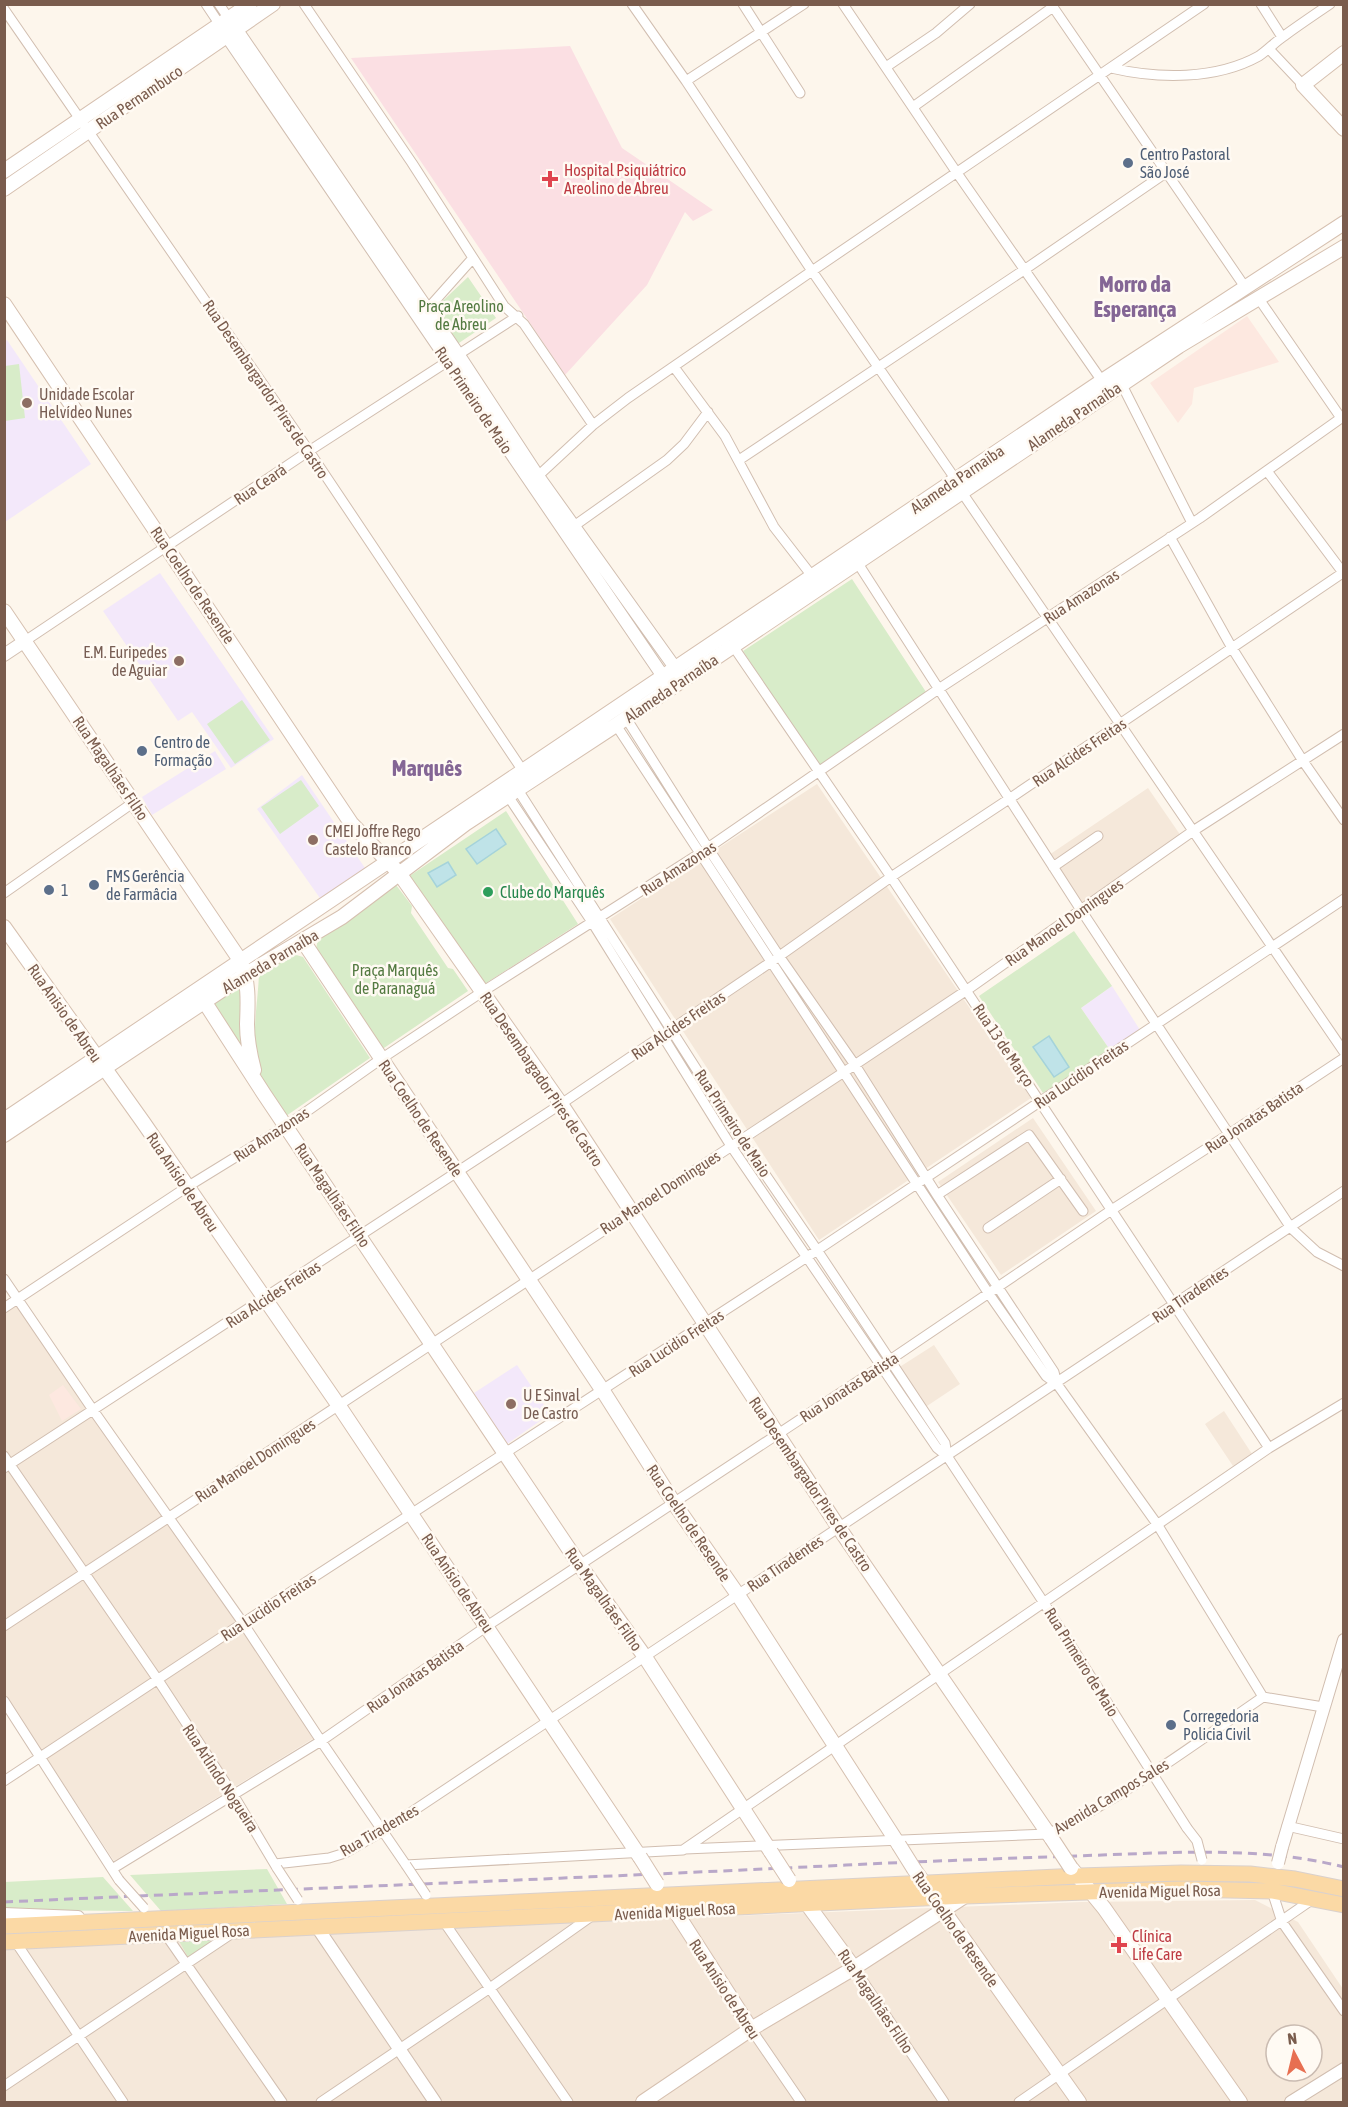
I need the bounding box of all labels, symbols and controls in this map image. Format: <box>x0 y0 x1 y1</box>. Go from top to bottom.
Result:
street label: Rua Pernambuco <box>92 61 186 133</box>
place label: Centro Pastoral São José <box>1140 145 1231 181</box>
marker: Centro Pastoral São José <box>1121 156 1135 170</box>
place label: Hospital Psiquiátrico Areolino de Abreu <box>564 161 686 197</box>
marker: Hospital Psiquiátrico Areolino de Abreu <box>541 170 559 188</box>
district label: Morro da Esperança <box>1094 271 1176 322</box>
street label: Rua Desembargardor Pires de Castro <box>199 296 333 482</box>
park label: Praça Areolino de Abreu <box>418 297 504 333</box>
street label: Rua Primeiro de Maio <box>432 343 516 457</box>
street label: Alameda Parnaíba <box>1024 378 1124 454</box>
place label: Unidade Escolar Helvídeo Nunes <box>39 385 135 421</box>
marker: Unidade Escolar Helvídeo Nunes <box>20 396 34 410</box>
street label: Alameda Parnaiba <box>907 441 1007 517</box>
street label: Rua Ceará <box>230 460 290 508</box>
street label: Rua Coelho de Resende <box>147 523 239 647</box>
street label: Rua Amazonas <box>1040 565 1122 627</box>
place label: E.M. Euripedes de Aguiar <box>83 643 167 680</box>
street label: Alameda Parnaíba <box>621 650 721 726</box>
marker: E.M. Euripedes de Aguiar <box>172 654 186 668</box>
street label: Rua Magalhães Filho <box>69 713 152 824</box>
street label: Rua Alcides Freitas <box>1029 714 1130 790</box>
place label: Centro de Formação <box>154 733 212 770</box>
marker: Centro de Formação <box>135 744 149 758</box>
district label: Marquês <box>392 755 462 781</box>
place label: CMEI Joffre Rego Castelo Branco <box>325 822 421 858</box>
marker: CMEI Joffre Rego Castelo Branco <box>306 833 320 847</box>
street label: Rua Amazonas <box>637 837 719 899</box>
place label: FMS Gerência de Farmâcia <box>106 867 185 903</box>
street label: Rua Manoel Domingues <box>1002 874 1127 970</box>
marker: FMS Gerência de Farmâcia <box>87 878 101 892</box>
place label: 1 <box>61 881 69 899</box>
marker: 1 <box>42 883 56 897</box>
place label: Clube do Marquês <box>500 883 605 902</box>
marker: Clube do Marquês <box>481 885 495 899</box>
street label: Alameda Parnaíba <box>219 925 321 997</box>
street label: Rua Anisio de Abreu <box>24 960 106 1066</box>
park label: Praça Marquês de Paranaguá <box>352 961 439 998</box>
street label: Rua Alcides Freitas <box>628 987 729 1063</box>
street label: Rua Desembargador Pires de Castro <box>476 988 607 1170</box>
street label: Rua 13 de Março <box>969 1000 1038 1090</box>
street label: Rua Lucidio Freitas <box>1031 1036 1132 1112</box>
street label: Rua Coelho de Resende <box>375 1056 467 1180</box>
street label: Rua Primeiro de Maio <box>691 1066 775 1180</box>
street label: Rua Jonatas Batista <box>1202 1078 1306 1156</box>
street label: Rua Amazonas <box>230 1103 312 1165</box>
street label: Rua Anísio de Abreu <box>143 1129 223 1235</box>
street label: Rua Magalhães Filho <box>291 1140 374 1251</box>
street label: Rua Manoel Domingues <box>597 1146 724 1238</box>
street label: Rua Alcides Freitas <box>222 1257 324 1331</box>
street label: Rua Tiradentes <box>1149 1262 1232 1326</box>
street label: Rua Lucidio Freitas <box>625 1305 727 1380</box>
street label: Rua Jonatas Batista <box>796 1348 902 1426</box>
place label: U E Sinval De Castro <box>523 1386 581 1422</box>
street label: Rua Desembargador Pires de Castro <box>745 1393 876 1575</box>
marker: U E Sinval De Castro <box>504 1397 518 1411</box>
street label: Rua Manoel Domingues <box>192 1414 319 1506</box>
street label: Rua Coelho de Resende <box>643 1461 735 1585</box>
street label: Rua Anísio de Abreu <box>418 1530 498 1636</box>
street label: Rua Tiradentes <box>744 1531 827 1595</box>
street label: Rua Magalhães Filho <box>561 1544 646 1655</box>
street label: Rua Lucidio Freitas <box>217 1569 319 1644</box>
street label: Rua Primeiro de Maio <box>1041 1604 1123 1720</box>
street label: Rua Jonatas Batista <box>363 1636 467 1716</box>
place label: Corregedoria Policia Civil <box>1183 1707 1259 1743</box>
marker: Corregedoria Policia Civil <box>1164 1718 1178 1732</box>
street label: Rua Arlindo Nogueira <box>179 1721 263 1836</box>
street label: Avenida Campos Sales <box>1050 1755 1172 1838</box>
street label: Rua Tiradentes <box>337 1800 422 1860</box>
street label: Rua Coelho de Resende <box>909 1868 1003 1990</box>
street label: Avenida Miguel Rosa <box>1099 1881 1221 1902</box>
street label: Avenida Miguel Rosa <box>614 1899 736 1924</box>
street label: Avenida Miguel Rosa <box>128 1921 250 1946</box>
place label: Clínica Life Care <box>1132 1927 1182 1963</box>
street label: Rua Anísio de Abreu <box>686 1936 764 2042</box>
marker: Clínica Life Care <box>1110 1936 1128 1954</box>
street label: Rua Magalhães Filho <box>834 1946 917 2057</box>
north arrow <box>1264 2023 1324 2083</box>
text: N <box>1286 2029 1298 2048</box>

